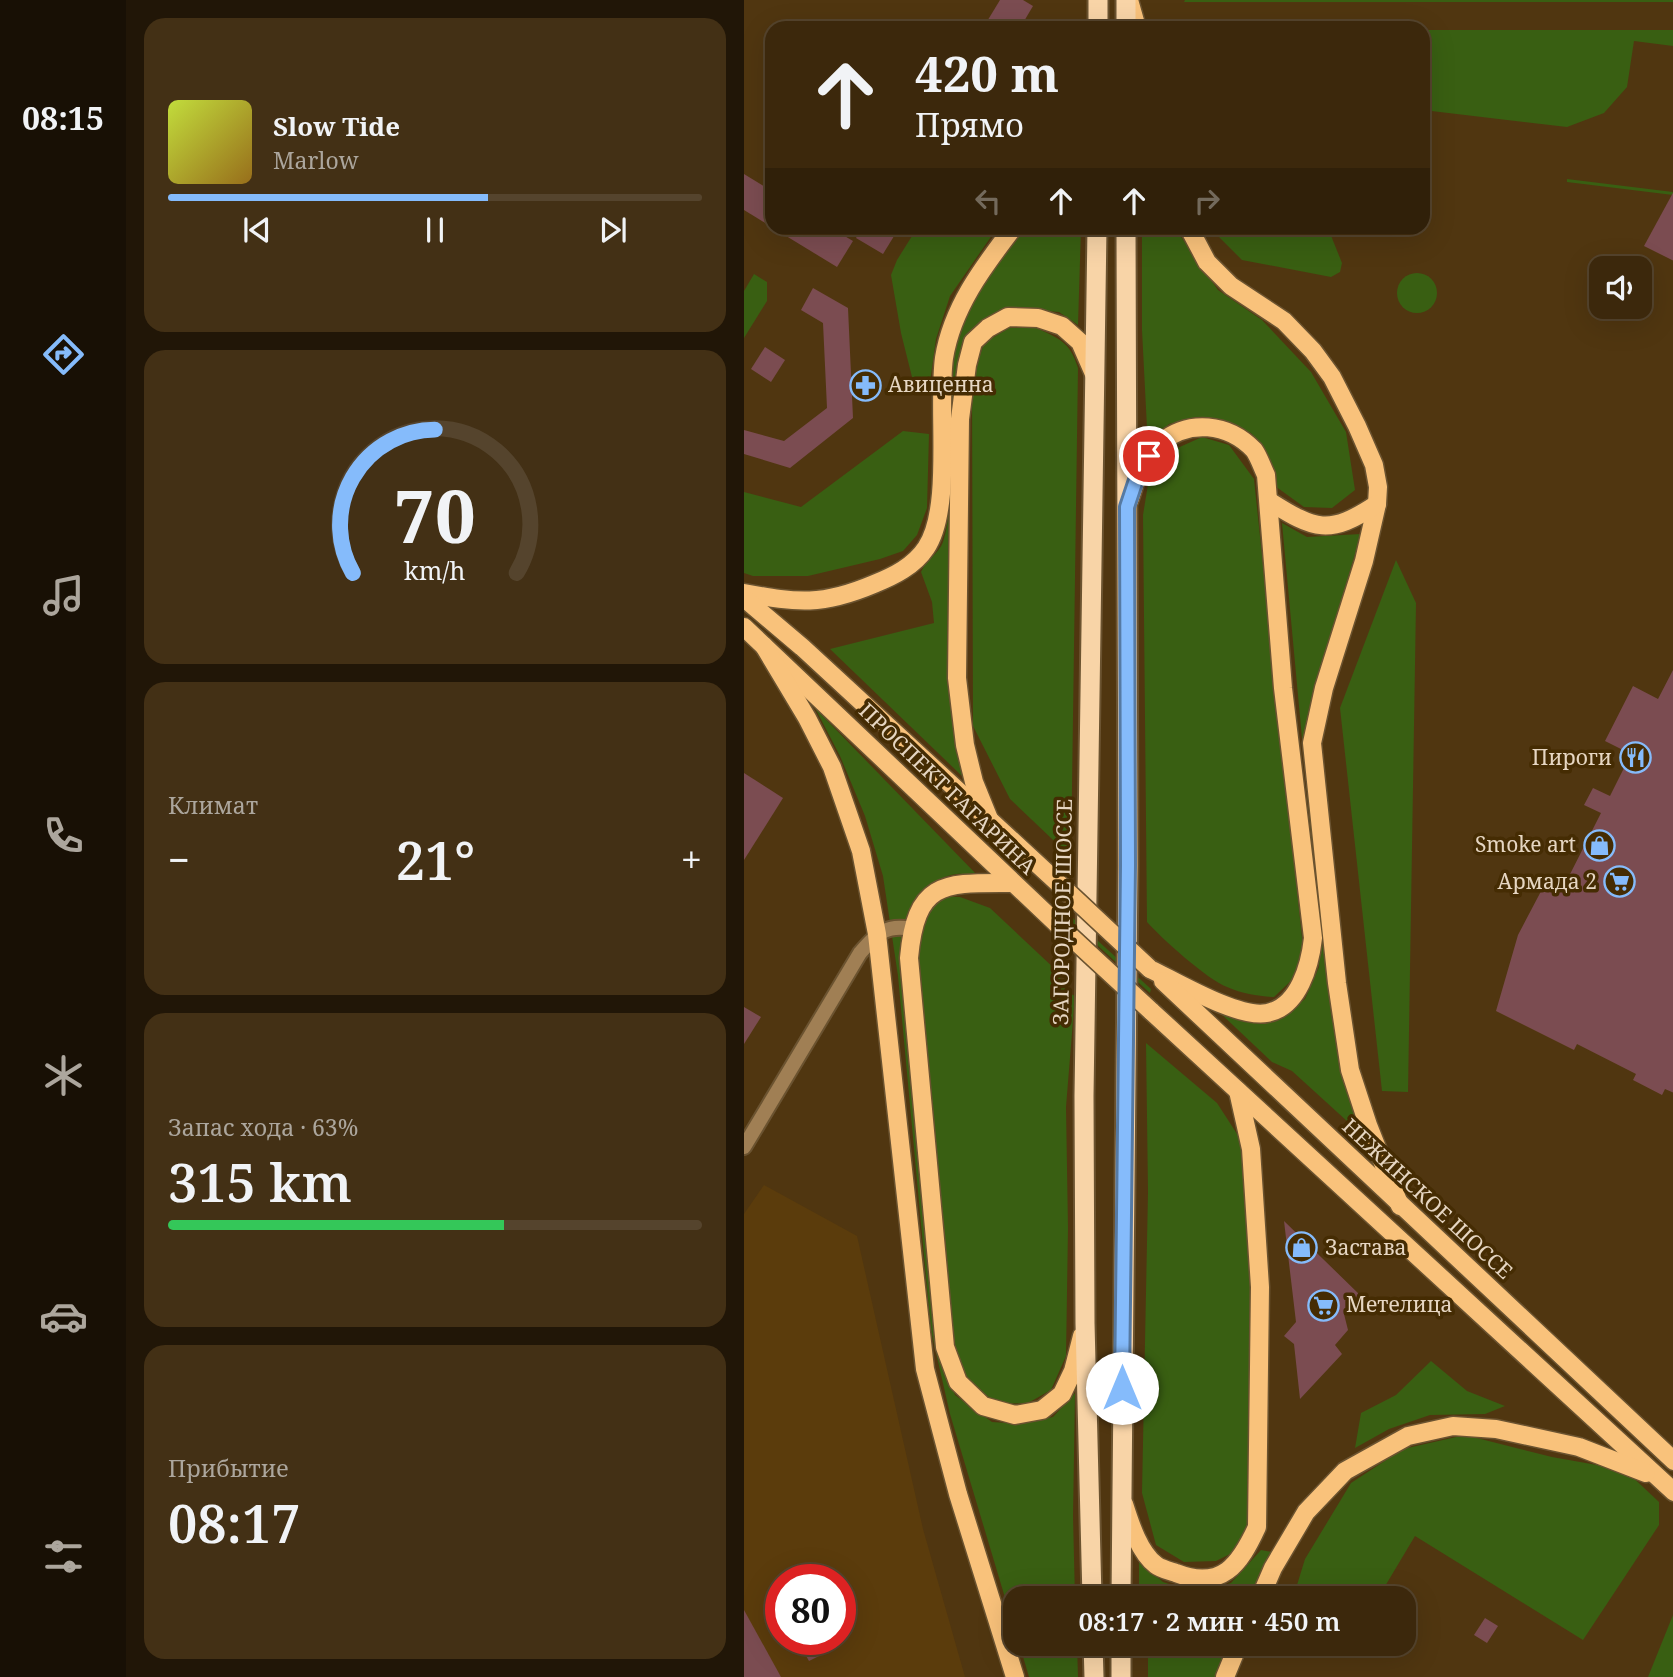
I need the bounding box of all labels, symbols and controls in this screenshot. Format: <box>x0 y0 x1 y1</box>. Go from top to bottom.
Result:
text: 420 m <box>915 40 1059 106</box>
icon: ahead <box>800 49 891 140</box>
text: 08:15 <box>22 96 104 139</box>
text: Прямо <box>915 103 1024 146</box>
text: Slow Tide <box>273 108 400 144</box>
text: Marlow <box>273 144 359 176</box>
icon: left <box>969 182 1007 220</box>
icon: ahead <box>1042 182 1080 220</box>
icon: ahead <box>1115 182 1153 220</box>
icon: right <box>1188 182 1226 220</box>
icon: previous <box>238 211 276 249</box>
icon: pause <box>416 211 454 249</box>
icon: next <box>594 211 632 249</box>
map controls <box>1589 256 1652 319</box>
button: sound <box>1589 256 1652 319</box>
icon: directions <box>39 330 88 379</box>
pharmacy icon: Авиценна <box>848 368 882 402</box>
place label: Авиценна <box>888 370 994 398</box>
pin <box>1119 426 1179 486</box>
icon: arrive <box>1130 437 1168 475</box>
text: 70 <box>394 465 476 564</box>
text: km/h <box>404 552 466 586</box>
icon: music <box>39 571 88 620</box>
street label: ПРОСПЕКТ ГАГАРИНА <box>853 696 1042 880</box>
restaurant icon: Пироги <box>1618 741 1652 775</box>
place label: Пироги <box>1532 743 1612 771</box>
text: Климат <box>168 789 258 821</box>
street label: ЗАГОРОДНОЕ ШОССЕ <box>1046 798 1078 1025</box>
icon: phone <box>39 811 88 860</box>
text: 21° <box>396 824 475 895</box>
shop icon: Smoke art <box>1582 828 1616 862</box>
place label: Smoke art <box>1475 830 1576 858</box>
text: − <box>168 833 190 885</box>
text: + <box>681 833 702 885</box>
supermarket icon: Армада 2 <box>1603 865 1637 899</box>
place label: Армада 2 <box>1497 867 1597 895</box>
icon: climate <box>39 1051 88 1100</box>
text: Запас хода · 63% <box>168 1111 358 1143</box>
street label: НЕЖИНСКОЕ ШОССЕ <box>1337 1112 1519 1285</box>
text: 315 km <box>168 1146 352 1217</box>
shop icon: Застава <box>1285 1231 1319 1265</box>
place label: Застава <box>1325 1233 1406 1261</box>
supermarket icon: Метелица <box>1306 1288 1340 1322</box>
place label: Метелица <box>1346 1290 1453 1318</box>
icon: car <box>39 1292 88 1341</box>
position arrow <box>1085 1351 1159 1425</box>
text: Прибытие <box>168 1452 289 1484</box>
text: 08:17 <box>168 1487 301 1558</box>
icon: filters <box>39 1532 88 1581</box>
speed limit sign: 80 <box>765 1564 856 1655</box>
text: 08:17 · 2 мин · 450 m <box>1078 1603 1341 1639</box>

